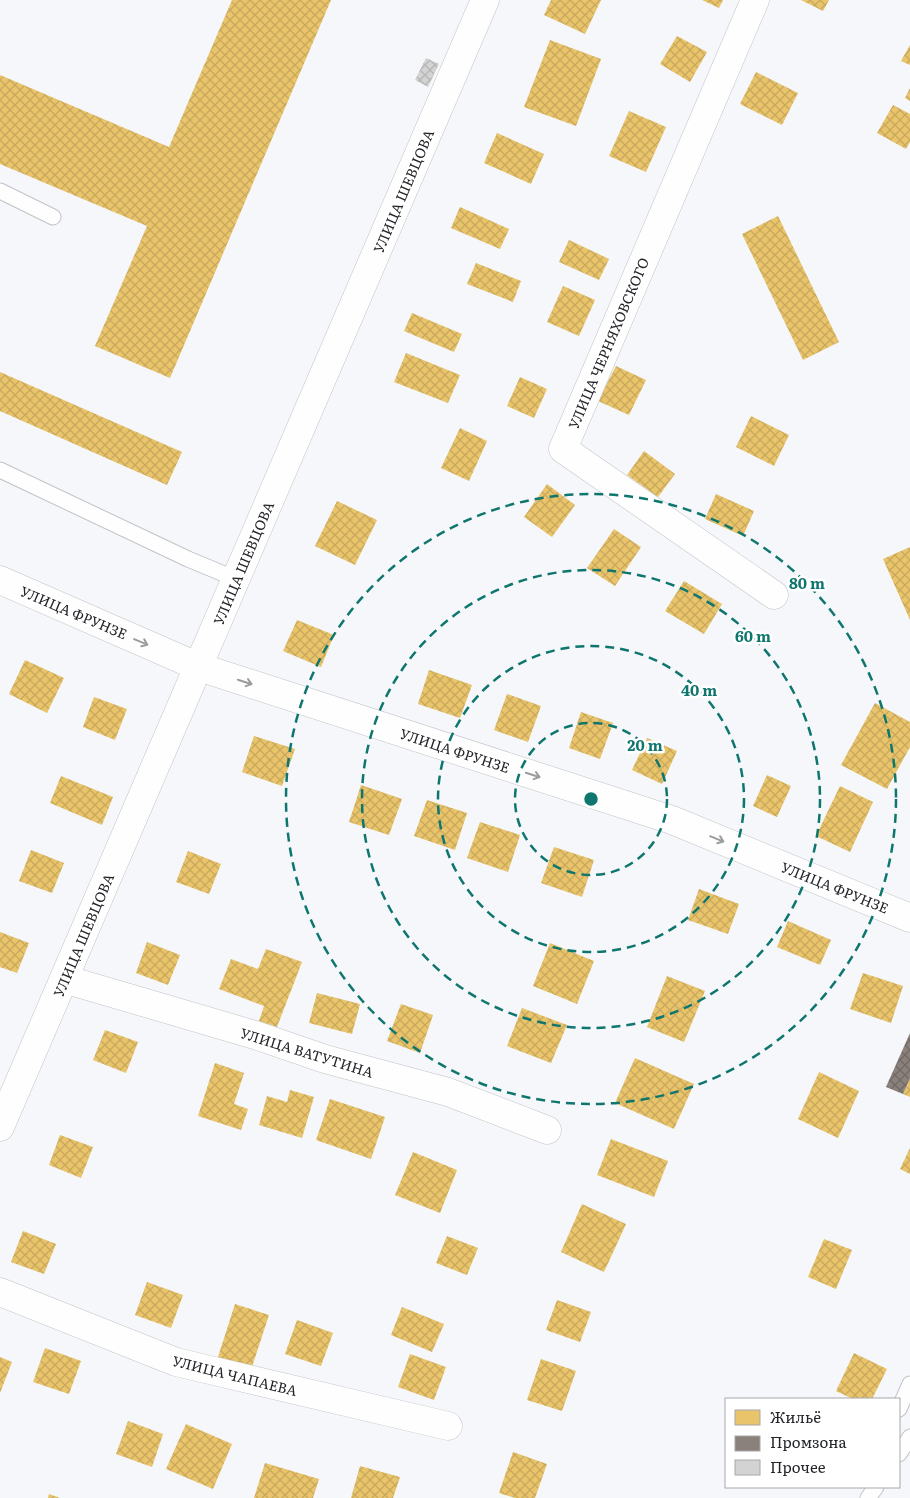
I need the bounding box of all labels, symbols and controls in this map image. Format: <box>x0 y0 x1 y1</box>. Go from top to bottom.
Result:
street label: УЛИЦА ШЕВЦОВА <box>368 125 438 256</box>
street label: УЛИЦА ЧЕРНЯХОВСКОГО <box>563 254 653 432</box>
street label: УЛИЦА ШЕВЦОВА <box>208 497 278 628</box>
text: 80 m <box>789 571 825 594</box>
street label: УЛИЦА ФРУНЗЕ <box>18 580 131 644</box>
text: 60 m <box>735 624 771 647</box>
one-way arrow <box>133 637 148 647</box>
one-way arrow <box>237 677 253 687</box>
text: 40 m <box>681 678 717 701</box>
street label: УЛИЦА ФРУНЗЕ <box>398 723 512 777</box>
text: 20 m <box>627 733 663 756</box>
one-way arrow <box>524 771 540 780</box>
centre of rings <box>582 790 600 808</box>
one-way arrow <box>709 834 724 844</box>
street label: УЛИЦА ФРУНЗЕ <box>778 856 892 918</box>
street label: УЛИЦА ШЕВЦОВА <box>48 869 118 1000</box>
street label: УЛИЦА ВАТУТИНА <box>238 1022 377 1082</box>
street label: УЛИЦА ЧАПАЕВА <box>171 1350 300 1400</box>
legend <box>725 1398 900 1488</box>
text: Жильё <box>770 1405 821 1428</box>
text: Промзона <box>770 1430 848 1453</box>
text: Прочее <box>770 1455 826 1478</box>

